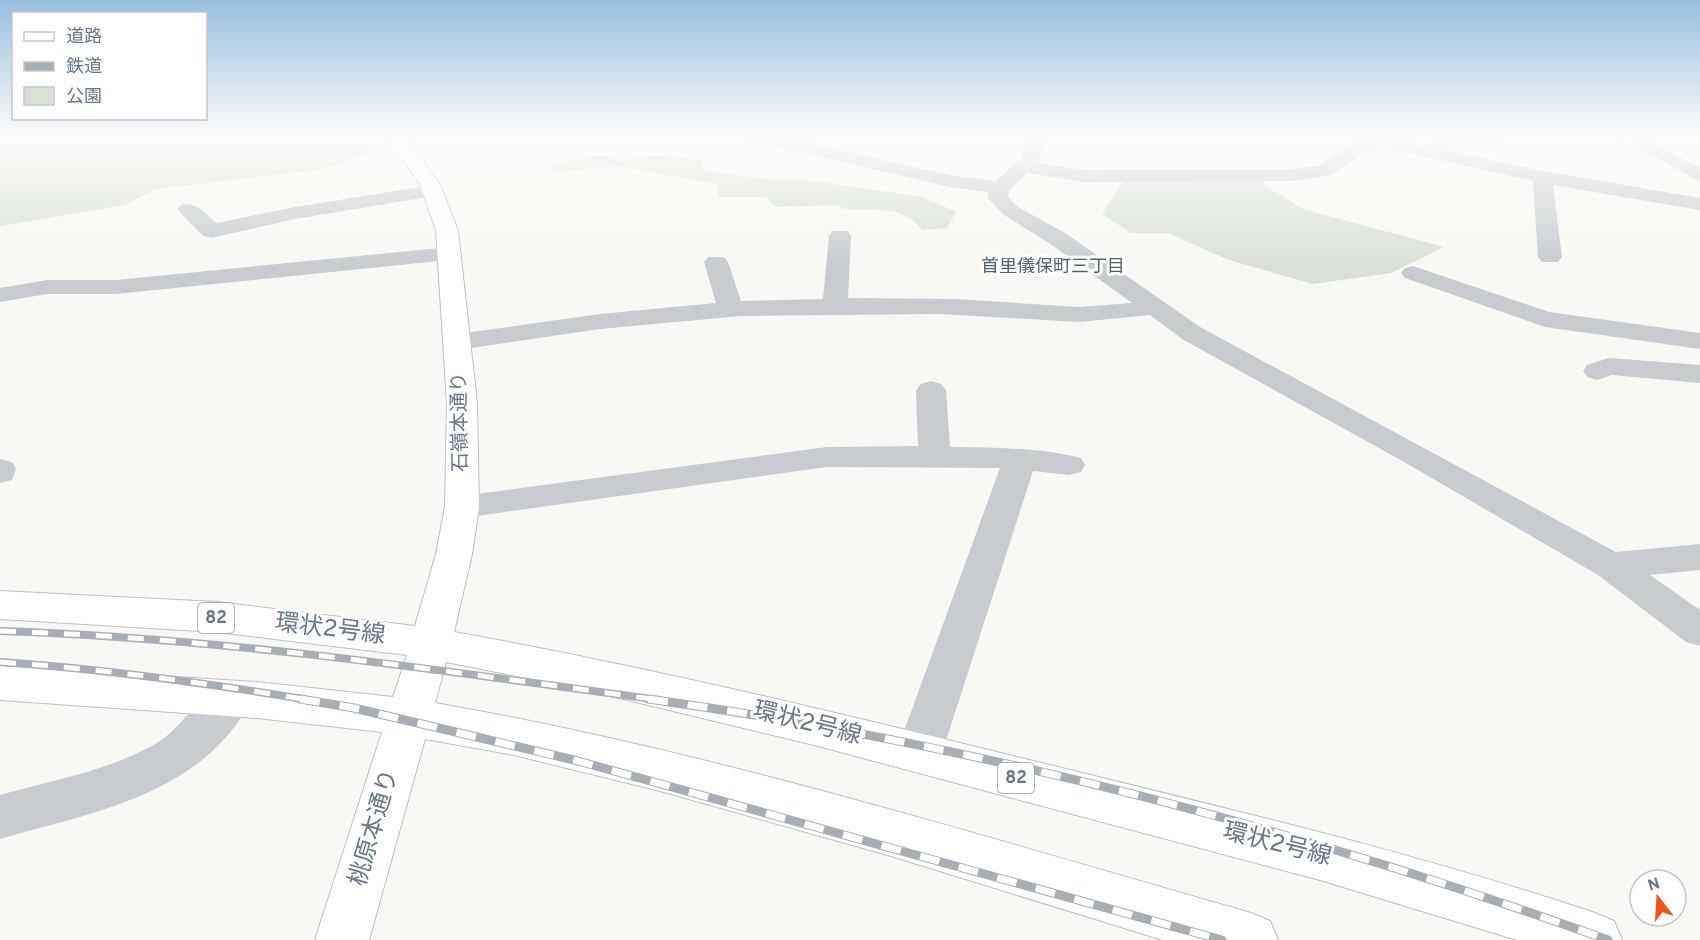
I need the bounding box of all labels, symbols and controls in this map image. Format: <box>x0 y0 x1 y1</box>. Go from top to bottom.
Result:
legend <box>12 12 207 120</box>
text: 道路 <box>66 26 102 49</box>
text: 鉄道 <box>66 56 102 79</box>
text: 公園 <box>66 86 102 109</box>
district label: 首里儀保町三丁目 <box>981 256 1125 279</box>
street label: 石嶺本通り <box>447 372 475 472</box>
road number: 82 <box>198 603 234 633</box>
street label: 環状2号線 <box>273 608 387 652</box>
street label: 環状2号線 <box>750 696 864 752</box>
road number: 82 <box>998 763 1034 793</box>
street label: 桃原本通り <box>344 766 406 890</box>
street label: 環状2号線 <box>1220 817 1334 873</box>
north arrow <box>1628 868 1688 928</box>
text: N <box>1646 874 1663 897</box>

